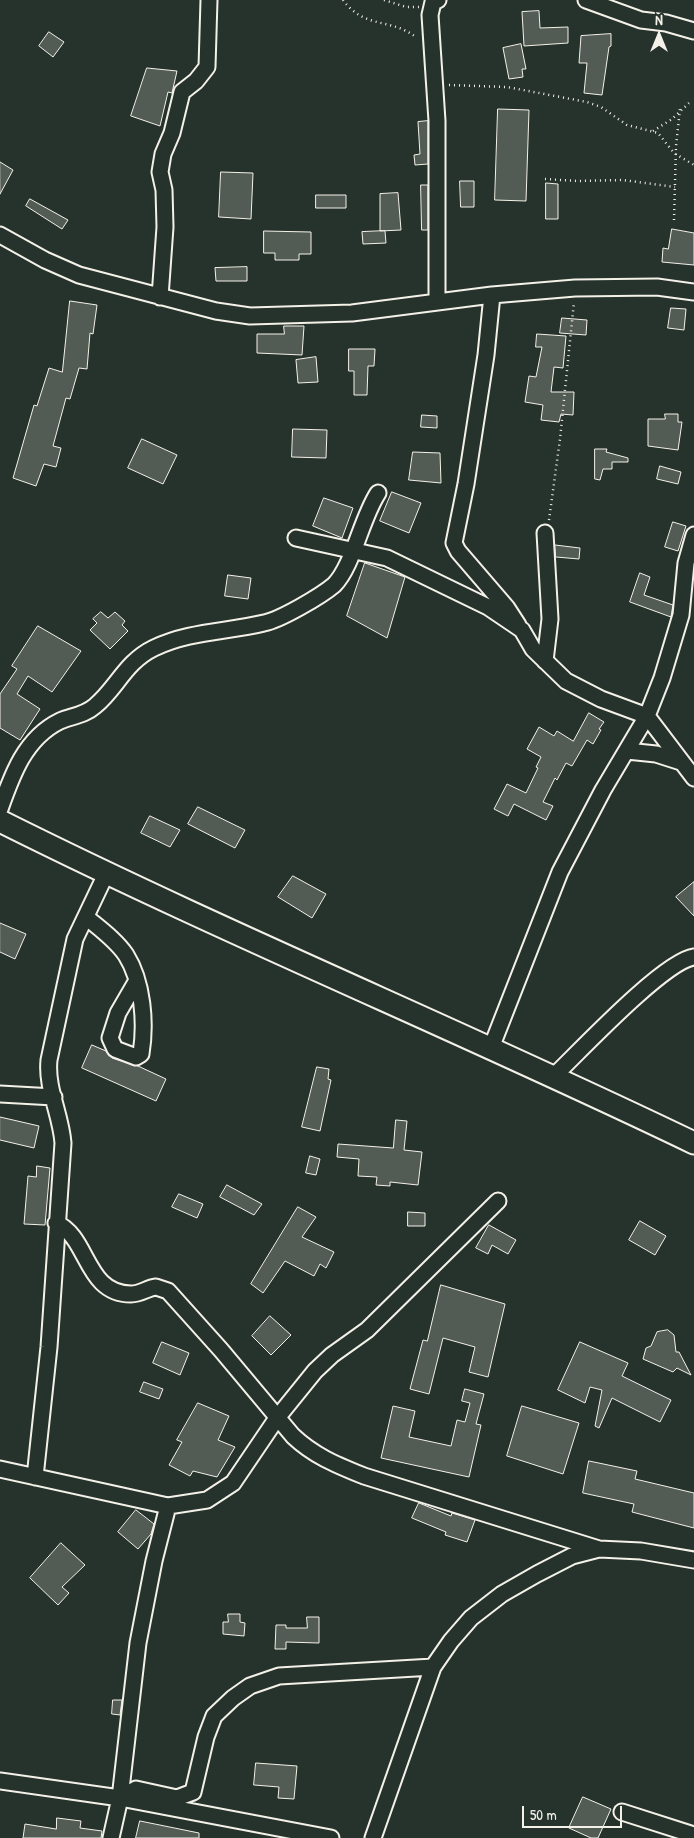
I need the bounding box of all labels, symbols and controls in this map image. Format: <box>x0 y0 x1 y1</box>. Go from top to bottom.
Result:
north arrow <box>634 10 684 60</box>
text: N <box>655 10 663 29</box>
scale bar <box>524 1796 624 1828</box>
text: 50 m <box>530 1804 557 1825</box>

